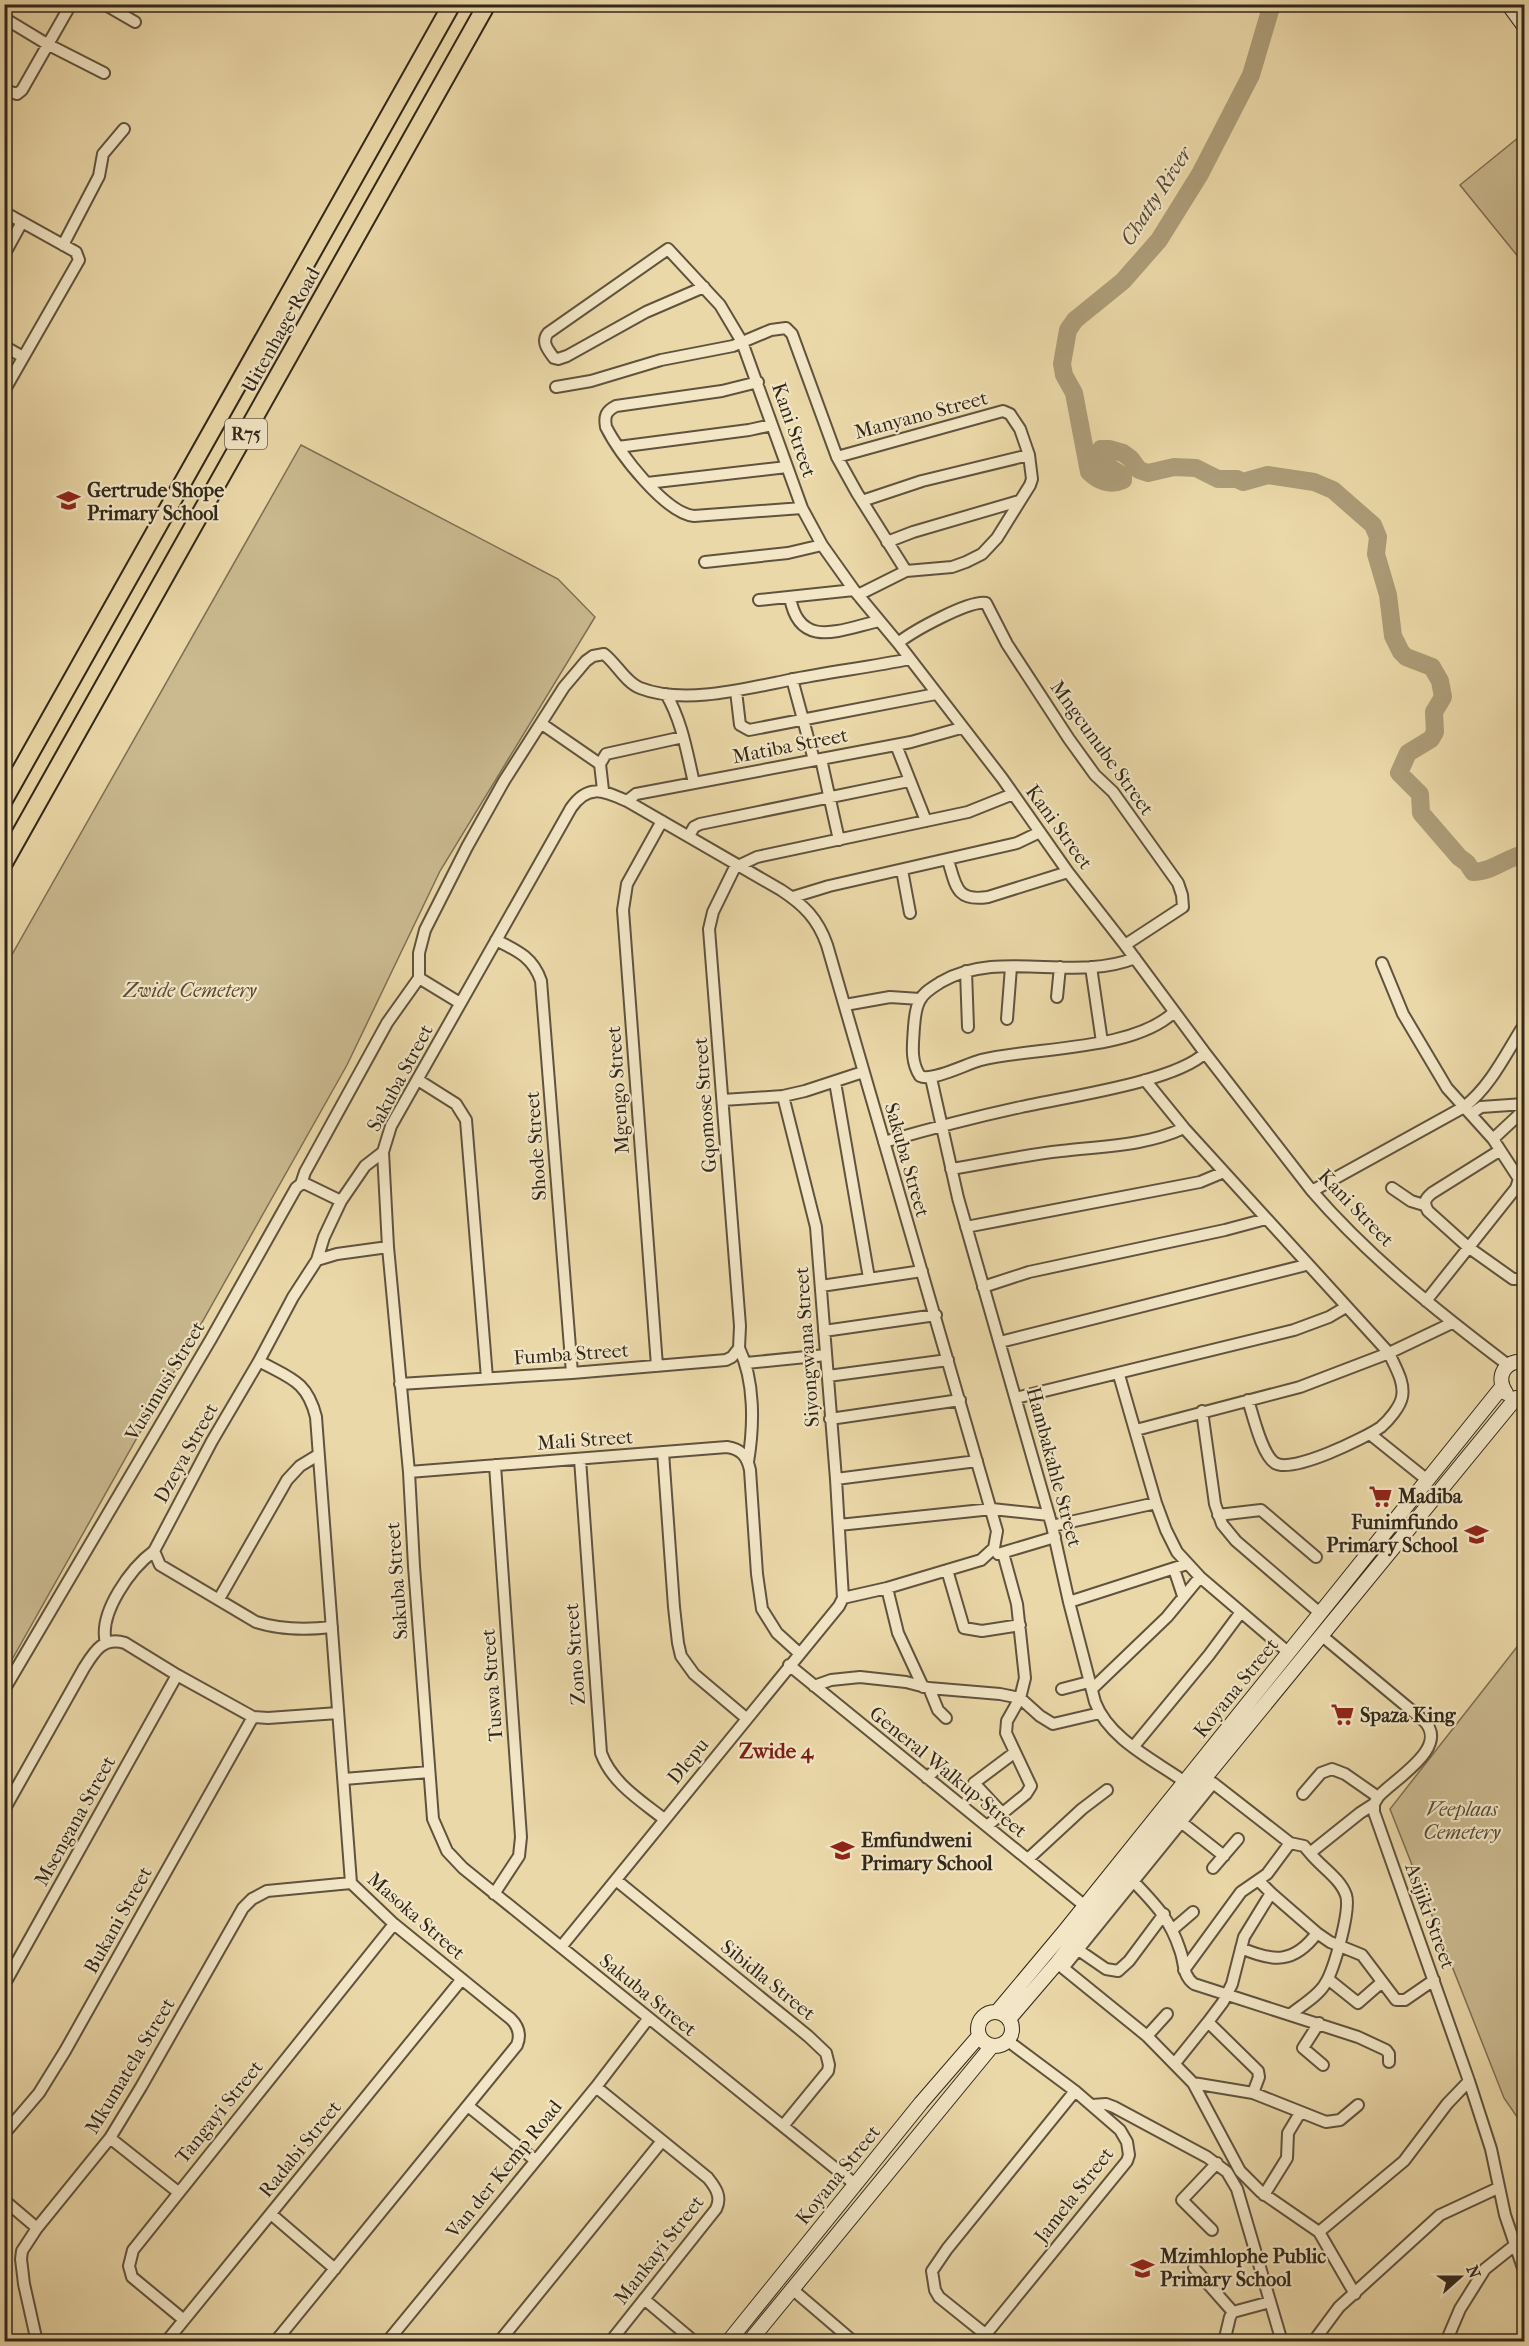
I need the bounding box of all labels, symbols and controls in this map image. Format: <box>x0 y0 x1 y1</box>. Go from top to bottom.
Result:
water label: Chatty River <box>1115 141 1198 250</box>
street label: Uitenhage Road <box>237 262 325 397</box>
street label: Kani Street <box>767 380 821 480</box>
street label: Manyano Street <box>852 386 990 444</box>
road number: R75 <box>225 419 267 449</box>
place label: Gertrude Shope Primary School <box>87 479 224 525</box>
school or university icon: Gertrude Shope Primary School <box>56 488 82 514</box>
street label: Mngcunube Street <box>1045 676 1159 820</box>
street label: Matiba Street <box>730 724 850 768</box>
street label: Kani Street <box>1021 780 1097 874</box>
park label: Zwide Cemetery <box>122 979 257 1002</box>
street label: Sakuba Street <box>362 1021 438 1135</box>
street label: Mgengo Street <box>602 1025 634 1155</box>
street label: Gqomose Street <box>689 1037 721 1173</box>
street label: Shode Street <box>521 1091 551 1201</box>
street label: Sakuba Street <box>880 1100 934 1220</box>
street label: Kani Street <box>1313 1165 1399 1251</box>
street label: Siyongwana Street <box>790 1266 824 1428</box>
street label: Vusimusi Street <box>120 1317 210 1446</box>
street label: Fumba Street <box>513 1339 629 1369</box>
street label: Hambakahle Street <box>1022 1385 1086 1549</box>
street label: Dzeya Street <box>149 1399 223 1507</box>
street label: Mali Street <box>536 1425 634 1455</box>
supermarket icon: Madiba <box>1367 1483 1393 1509</box>
place label: Madiba <box>1397 1485 1463 1508</box>
place label: Funimfundo Primary School <box>1326 1511 1458 1557</box>
street label: Sakuba Street <box>381 1521 413 1641</box>
school or university icon: Funimfundo Primary School <box>1463 1521 1489 1547</box>
street label: Zono Street <box>560 1602 590 1706</box>
street label: Tuswa Street <box>477 1628 507 1742</box>
street label: Koyana Street <box>1189 1634 1283 1742</box>
street label: General Walkup Street <box>865 1702 1031 1842</box>
supermarket icon: Spaza King <box>1329 1702 1355 1728</box>
place label: Spaza King <box>1360 1704 1457 1727</box>
street label: Dlepu <box>663 1733 714 1789</box>
district label: Zwide 4 <box>739 1739 815 1764</box>
street label: Msengana Street <box>30 1752 120 1890</box>
park label: Veeplaas Cemetery <box>1423 1798 1501 1844</box>
place label: Emfundweni Primary School <box>861 1829 993 1875</box>
school or university icon: Emfundweni Primary School <box>830 1838 856 1864</box>
street label: Asijiki Street <box>1400 1859 1460 1972</box>
street label: Bukani Street <box>79 1863 157 1977</box>
street label: Masoka Street <box>363 1867 469 1965</box>
street label: Sibidla Street <box>716 1935 820 2025</box>
street label: Sakuba Street <box>595 1949 701 2041</box>
street label: Mkumatela Street <box>80 1994 180 2138</box>
street label: Tangayi Street <box>170 2056 268 2168</box>
street label: Van der Kemp Road <box>441 2095 567 2243</box>
street label: Radabi Street <box>254 2096 346 2202</box>
street label: Koyana Street <box>791 2121 885 2229</box>
street label: Jamela Street <box>1028 2143 1118 2249</box>
street label: Mankayi Street <box>609 2191 709 2309</box>
place label: Mzimhlophe Public Primary School <box>1159 2245 1326 2291</box>
north arrow <box>1430 2247 1490 2307</box>
school or university icon: Mzimhlophe Public Primary School <box>1129 2255 1155 2281</box>
text: N <box>1462 2263 1485 2282</box>

